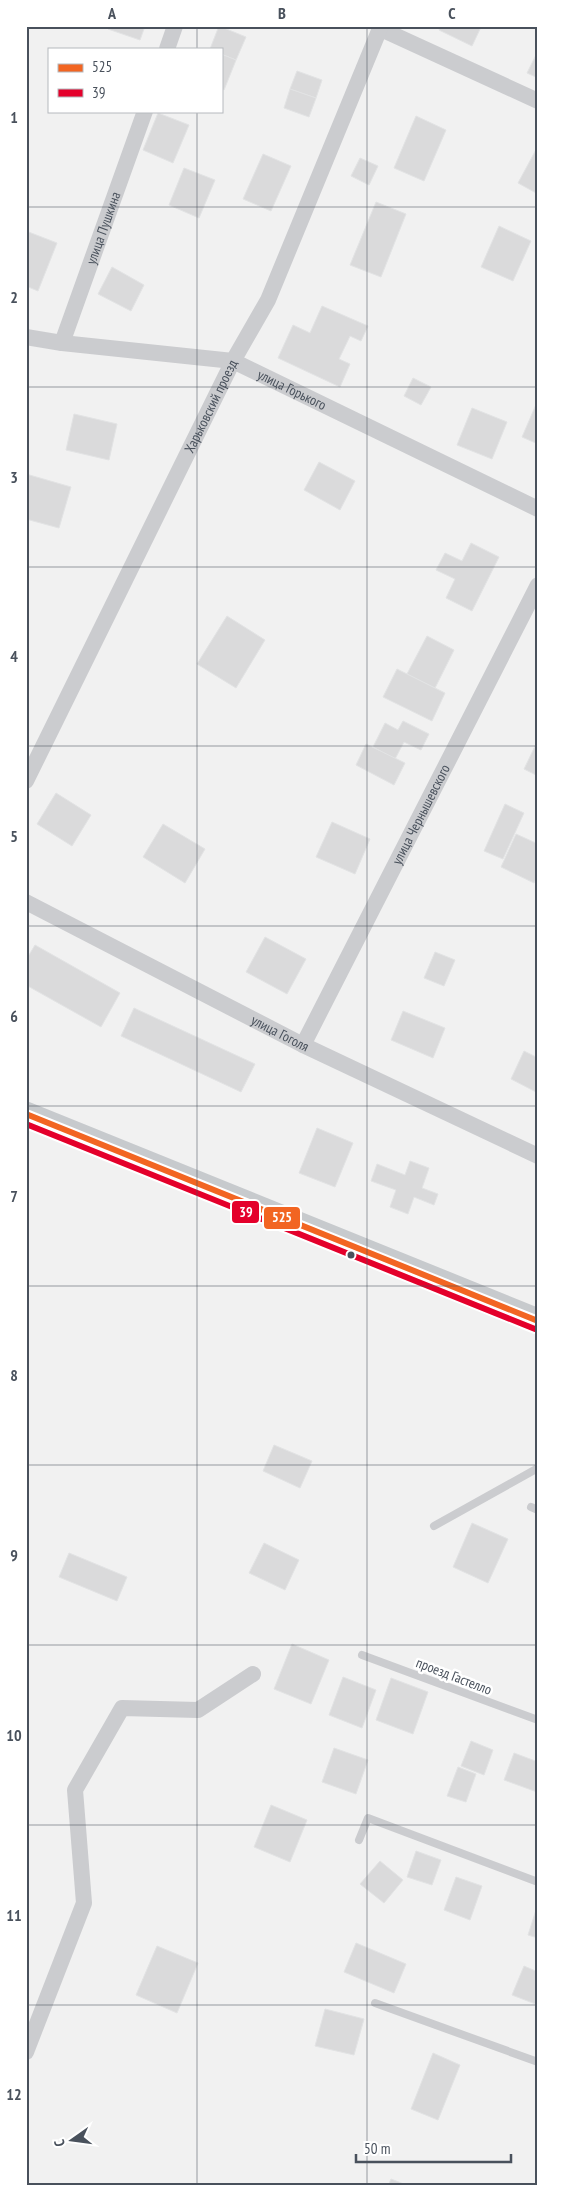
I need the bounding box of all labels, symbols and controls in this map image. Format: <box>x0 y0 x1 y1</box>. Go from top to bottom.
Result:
text: A <box>107 3 117 23</box>
text: B <box>278 3 286 23</box>
text: C <box>448 3 456 23</box>
legend <box>48 48 222 112</box>
text: 525 <box>92 57 112 76</box>
text: 39 <box>92 83 106 102</box>
text: 1 <box>10 107 18 127</box>
street label: улица Пушкина <box>82 189 124 267</box>
text: 2 <box>10 287 18 307</box>
street label: Харьковский проезд <box>180 356 241 456</box>
street label: улица Горького <box>255 365 329 414</box>
text: 3 <box>10 467 18 487</box>
text: 4 <box>10 646 18 666</box>
street label: улица Чернышевского <box>388 761 454 868</box>
text: 5 <box>10 826 18 846</box>
text: 6 <box>10 1006 18 1026</box>
street label: улица Гоголя <box>248 1011 312 1056</box>
text: 7 <box>10 1186 18 1206</box>
line badge: 39 <box>231 1200 260 1224</box>
text: 39 <box>239 1203 253 1221</box>
line badge: 525 <box>263 1206 301 1230</box>
text: 525 <box>272 1208 292 1226</box>
unlabelled marker <box>346 1250 356 1260</box>
text: 8 <box>10 1365 18 1385</box>
text: 9 <box>10 1545 18 1565</box>
street label: проезд Гастелло <box>414 1653 494 1699</box>
text: 10 <box>6 1725 22 1745</box>
text: 11 <box>6 1905 22 1925</box>
text: 12 <box>6 2084 22 2104</box>
north arrow <box>48 2114 98 2164</box>
scale bar <box>356 2132 512 2164</box>
text: С <box>50 2137 69 2148</box>
text: 50 m <box>364 2139 390 2158</box>

